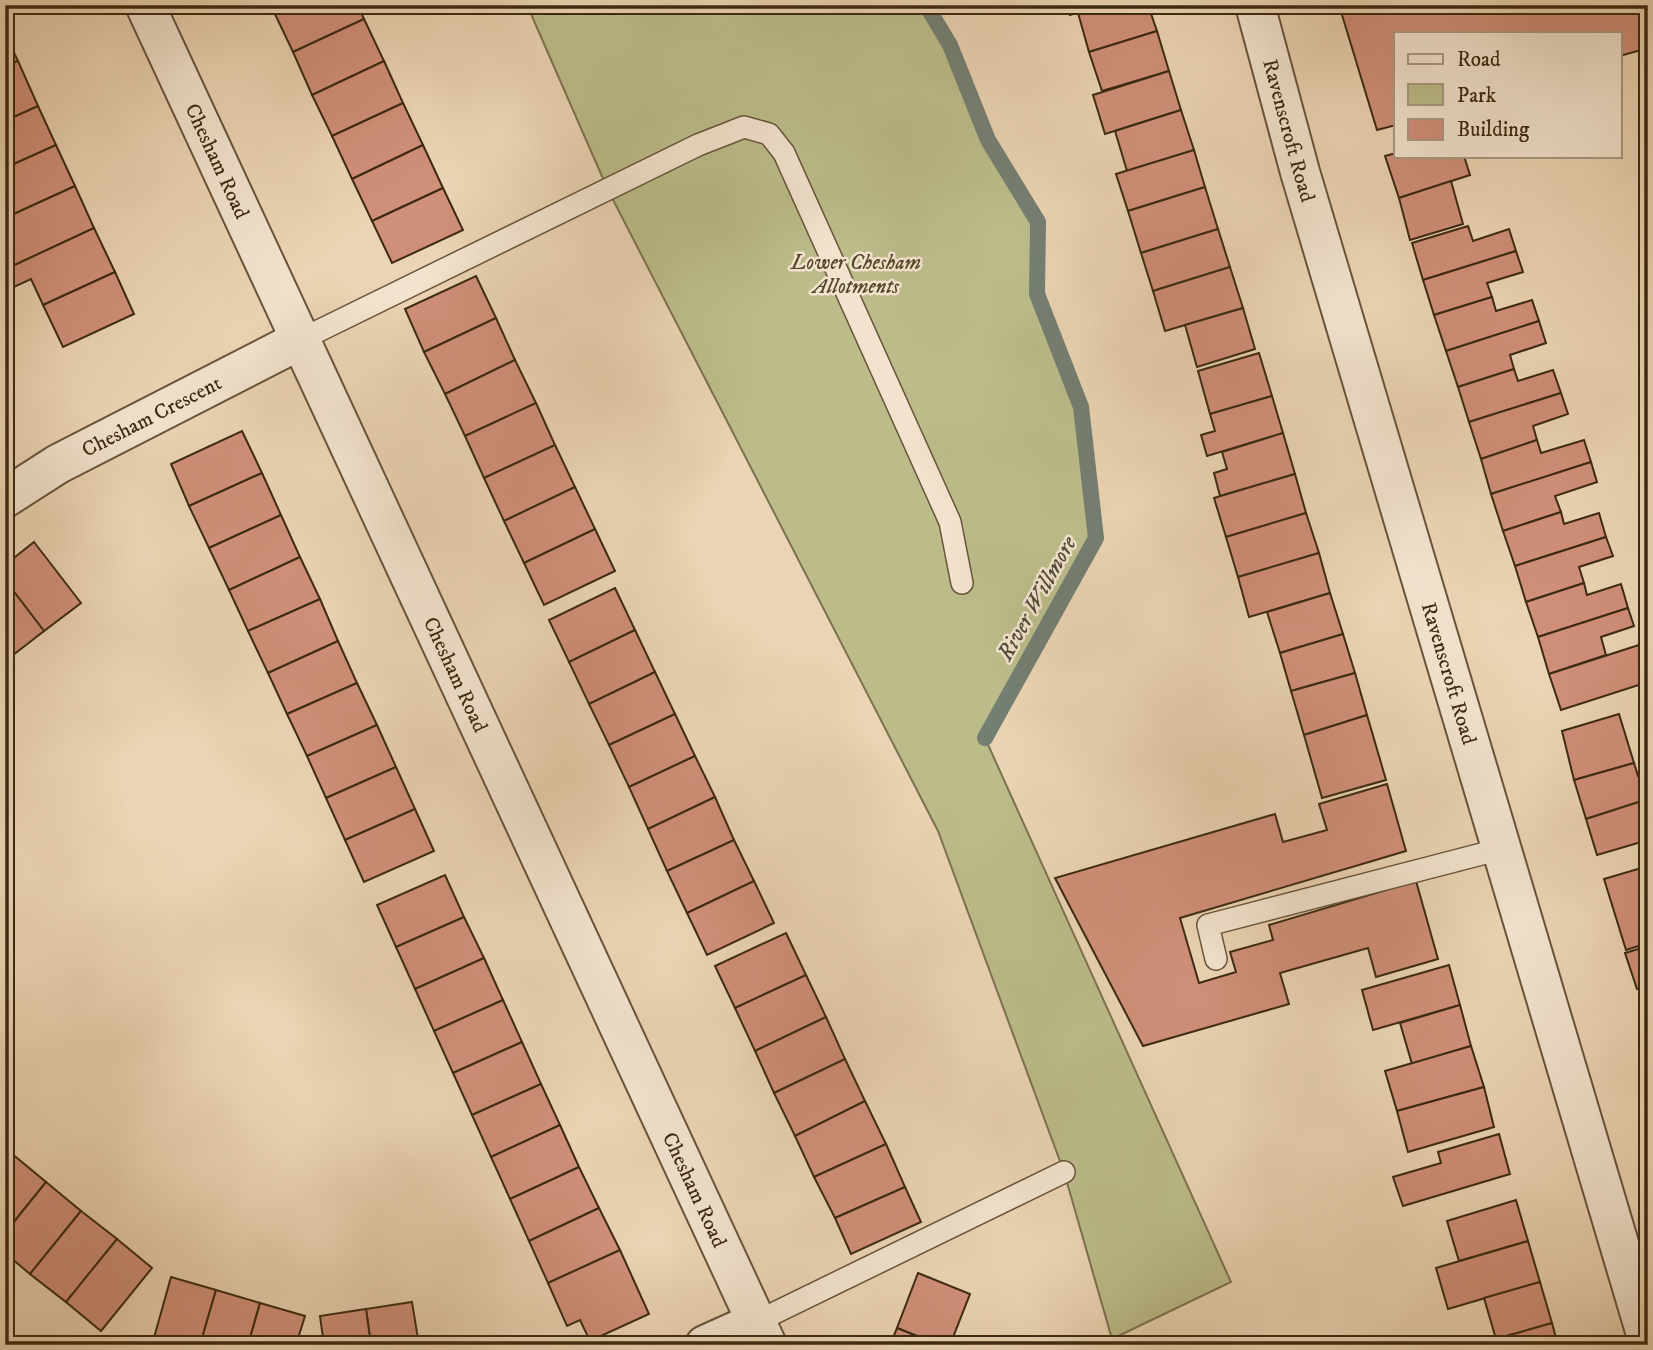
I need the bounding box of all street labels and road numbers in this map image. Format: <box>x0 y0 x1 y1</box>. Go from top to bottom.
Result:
street label: Ravenscroft Road <box>1256 56 1320 206</box>
street label: Chesham Road <box>179 100 255 224</box>
street label: Chesham Crescent <box>78 370 226 464</box>
street label: Ravenscroft Road <box>1415 599 1482 748</box>
street label: Chesham Road <box>417 613 493 737</box>
street label: Chesham Road <box>656 1128 732 1252</box>

